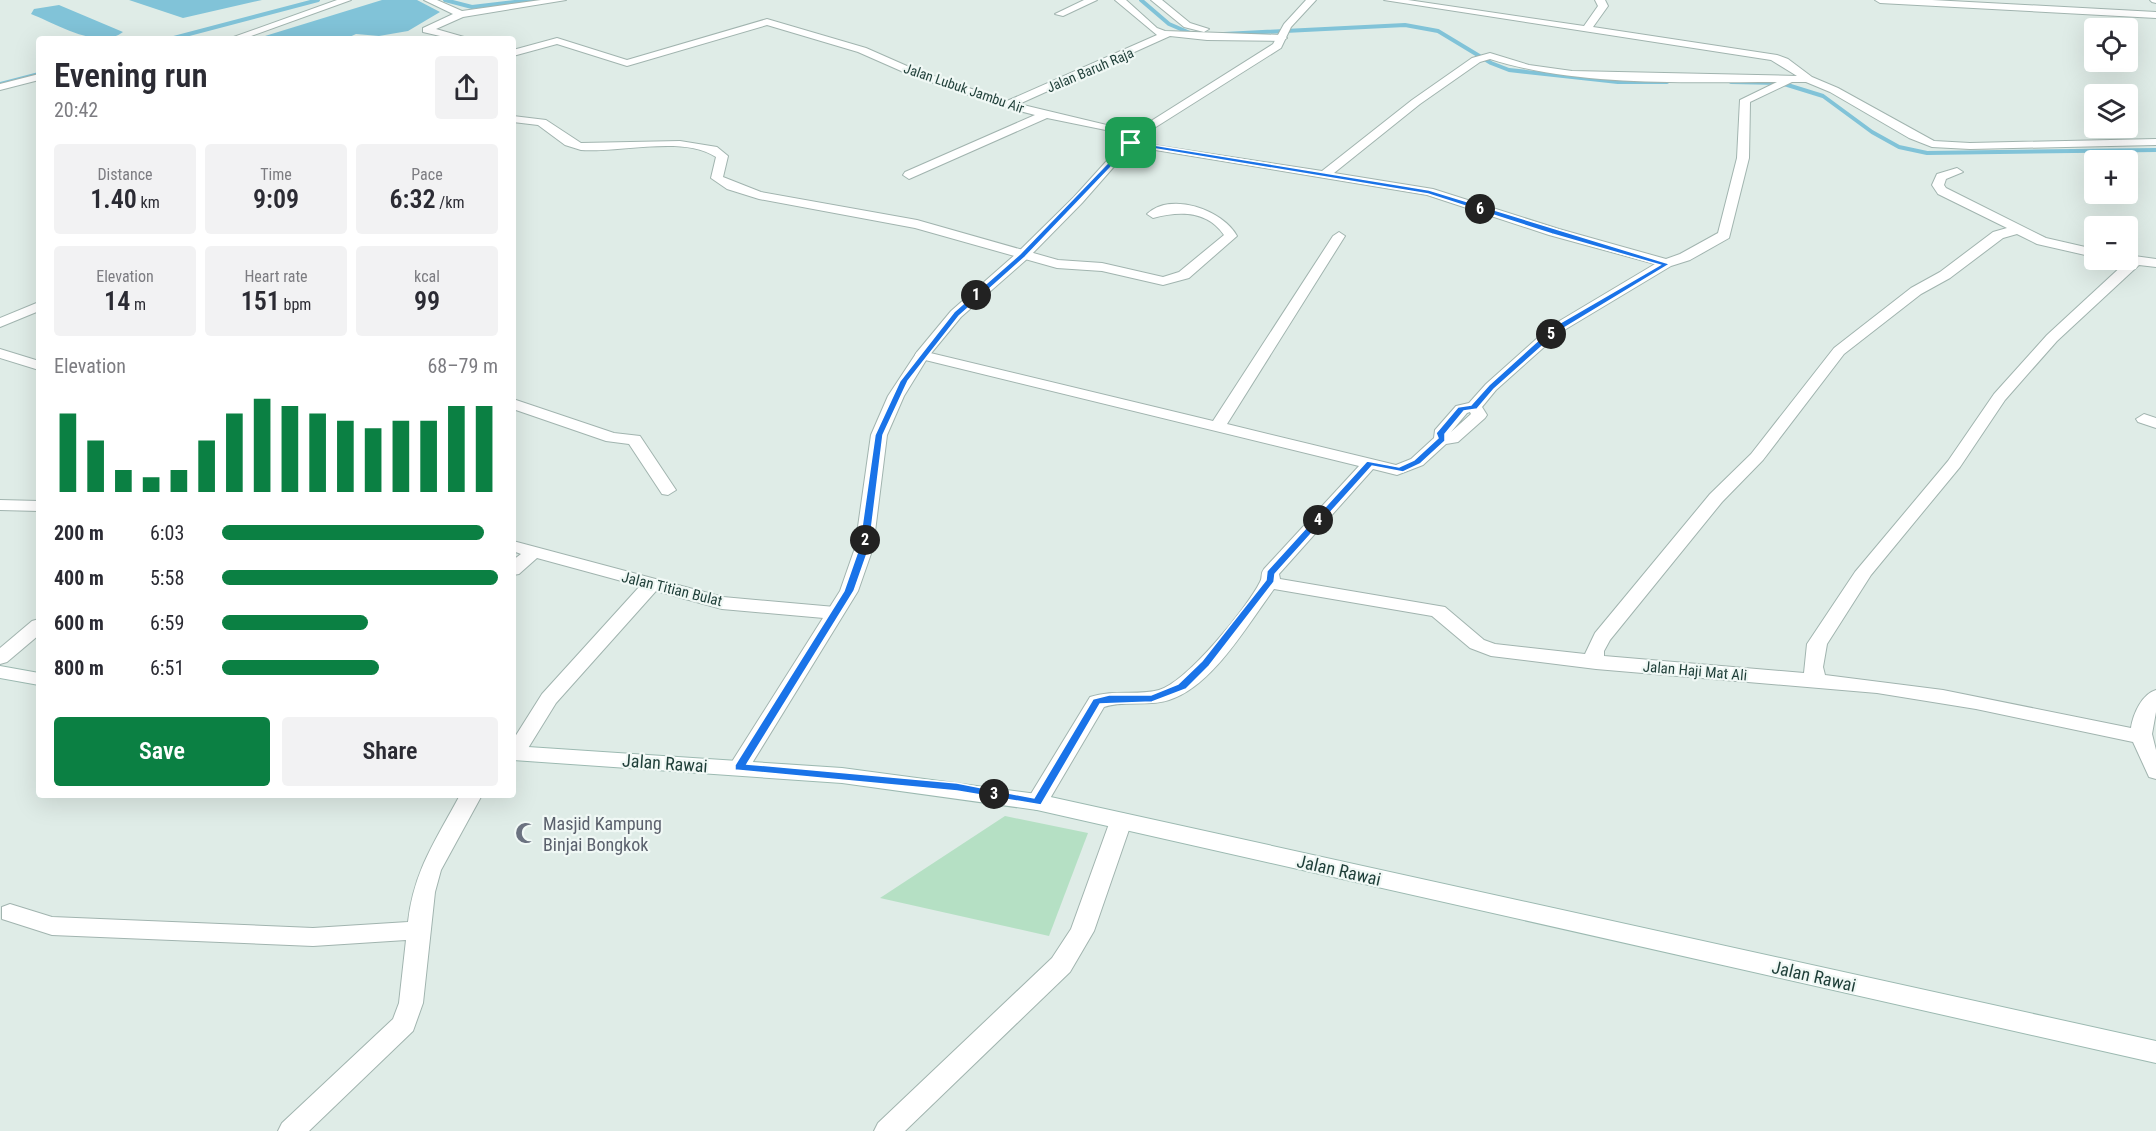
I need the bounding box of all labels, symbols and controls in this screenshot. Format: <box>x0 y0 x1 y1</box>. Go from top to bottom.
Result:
map controls <box>2084 18 2138 270</box>
button: locate <box>2084 18 2138 72</box>
street label: Jalan Baruh Raja <box>1044 45 1136 95</box>
text: Evening run <box>54 56 208 95</box>
button: share <box>435 56 498 119</box>
street label: Jalan Lubuk Jambu Air <box>902 60 1026 116</box>
button: layers <box>2084 84 2138 138</box>
text: 20:42 <box>54 98 98 122</box>
pin <box>1105 117 1156 168</box>
icon: arrive <box>1114 126 1147 159</box>
button: + <box>2084 150 2138 204</box>
text: Distance <box>97 165 153 184</box>
text: Time <box>260 165 292 184</box>
text: Pace <box>411 165 443 184</box>
text: 1.40 <box>90 184 137 214</box>
text: 9:09 <box>253 184 299 214</box>
text: 6:32 <box>390 184 436 214</box>
text: km <box>137 193 160 212</box>
text: /km <box>436 193 464 212</box>
pin: 6 <box>1465 194 1495 224</box>
text: 6 <box>1476 199 1484 218</box>
button: − <box>2084 216 2138 270</box>
text: Elevation <box>96 267 154 286</box>
text: Heart rate <box>244 267 308 286</box>
text: kcal <box>414 267 440 286</box>
pin: 1 <box>961 280 991 310</box>
text: 1 <box>972 285 980 304</box>
text: 14 <box>104 286 130 316</box>
text: 151 <box>241 286 280 316</box>
text: 99 <box>414 286 440 316</box>
text: m <box>130 295 146 314</box>
text: bpm <box>280 295 311 314</box>
pin: 5 <box>1536 319 1566 349</box>
text: 5 <box>1547 324 1555 343</box>
text: Elevation <box>54 354 126 378</box>
text: 68–79 m <box>427 354 498 378</box>
pin: 4 <box>1303 505 1333 535</box>
text: 4 <box>1314 510 1322 529</box>
text: 200 m <box>54 521 104 545</box>
text: 6:03 <box>150 521 184 545</box>
pin: 2 <box>850 525 880 555</box>
text: 2 <box>861 530 869 549</box>
text: 400 m <box>54 566 104 590</box>
text: 5:58 <box>150 566 184 590</box>
street label: Jalan Titian Bulat <box>620 568 724 610</box>
text: 600 m <box>54 611 104 635</box>
text: 6:59 <box>150 611 184 635</box>
text: 800 m <box>54 656 104 680</box>
text: 6:51 <box>150 656 184 680</box>
street label: Jalan Haji Mat Ali <box>1642 657 1748 685</box>
button: Save <box>54 717 270 786</box>
button: Share <box>282 717 498 786</box>
street label: Jalan Rawai <box>622 750 708 776</box>
pin: 3 <box>979 779 1009 809</box>
text: 3 <box>990 784 998 803</box>
place label: Masjid Kampung Binjai Bongkok <box>543 813 662 855</box>
mosque icon: Masjid Kampung Binjai Bongkok <box>514 821 538 845</box>
street label: Jalan Rawai <box>1295 850 1383 890</box>
street label: Jalan Rawai <box>1770 956 1858 996</box>

